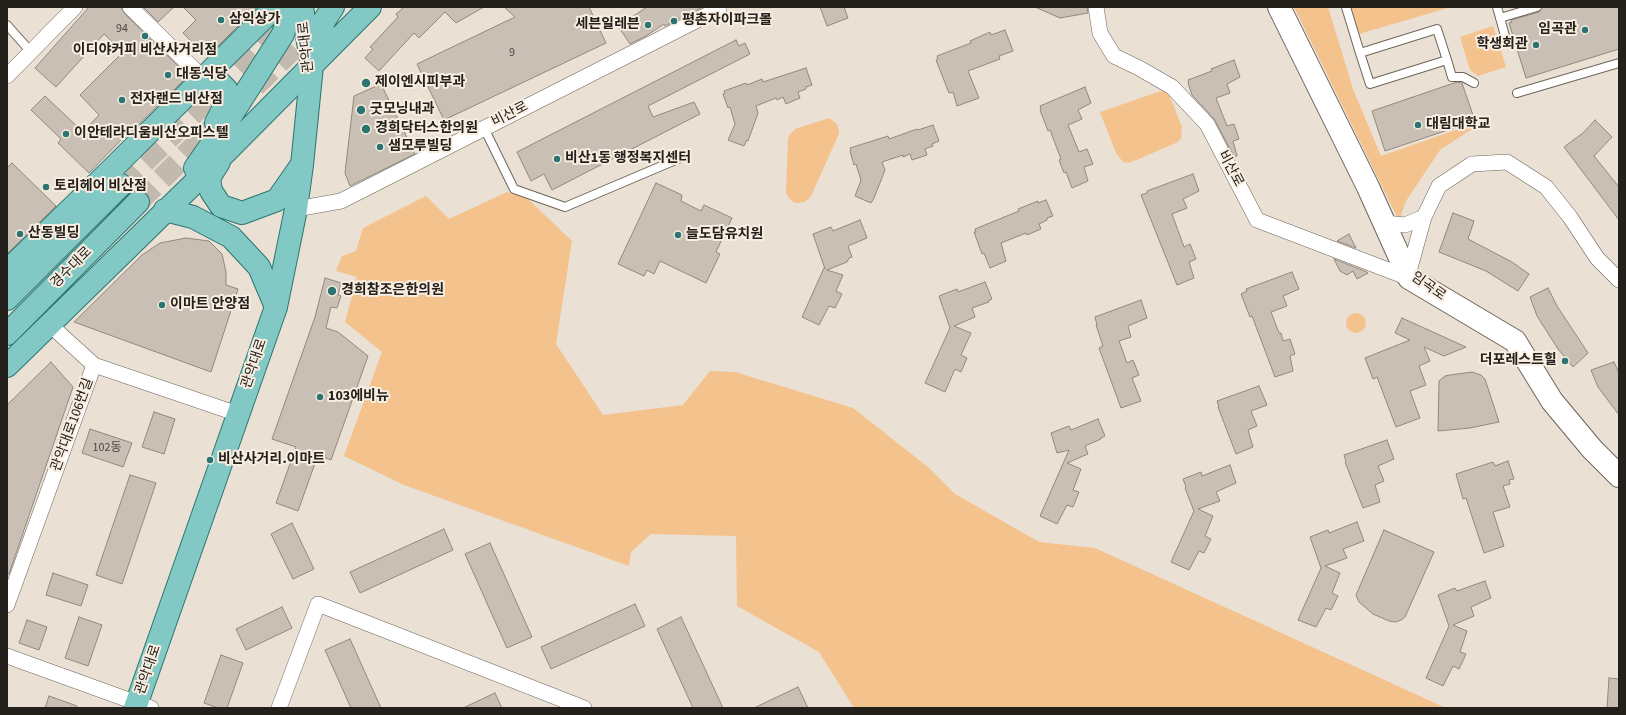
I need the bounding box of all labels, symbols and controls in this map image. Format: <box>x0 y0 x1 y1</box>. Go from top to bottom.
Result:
place label: 삼익상가 <box>229 12 281 28</box>
place label: 평촌자이파크몰 <box>682 13 772 29</box>
marker: 삼익상가 <box>216 15 226 25</box>
marker: 평촌자이파크몰 <box>669 16 679 26</box>
place label: 세븐일레븐 <box>576 17 640 33</box>
marker: 세븐일레븐 <box>643 20 653 30</box>
street label: 관악대로 <box>296 21 318 73</box>
house number: 94 <box>116 22 128 36</box>
place label: 임곡관 <box>1538 22 1577 38</box>
marker: 임곡관 <box>1580 25 1590 35</box>
marker: 이디야커피 비산사거리점 <box>140 31 150 41</box>
place label: 학생회관 <box>1476 37 1528 53</box>
marker: 학생회관 <box>1531 40 1541 50</box>
place label: 이디야커피 비산사거리점 <box>73 43 217 59</box>
house number: 9 <box>509 46 515 60</box>
place label: 대동식당 <box>176 67 228 83</box>
marker: 대동식당 <box>163 70 173 80</box>
place label: 제이엔시피부과 <box>375 75 465 91</box>
marker: 제이엔시피부과 <box>360 77 372 89</box>
place label: 전자랜드 비산점 <box>130 92 223 108</box>
marker: 전자랜드 비산점 <box>117 95 127 105</box>
street label: 비산로 <box>489 99 531 131</box>
place label: 굿모닝내과 <box>370 102 434 118</box>
marker: 굿모닝내과 <box>355 104 367 116</box>
place label: 대림대학교 <box>1426 117 1490 133</box>
marker: 대림대학교 <box>1413 120 1423 130</box>
place label: 경희닥터스한의원 <box>375 121 478 137</box>
marker: 경희닥터스한의원 <box>360 123 372 135</box>
place label: 이안테라디움비산오피스텔 <box>74 126 229 142</box>
marker: 이안테라디움비산오피스텔 <box>61 129 71 139</box>
place label: 샘모루빌딩 <box>388 139 452 155</box>
marker: 샘모루빌딩 <box>375 142 385 152</box>
street label: 비산로 <box>1214 148 1246 190</box>
place label: 비산1동 행정복지센터 <box>565 151 691 167</box>
marker: 비산1동 행정복지센터 <box>552 154 562 164</box>
place label: 토리헤어 비산점 <box>54 179 147 195</box>
marker: 토리헤어 비산점 <box>41 182 51 192</box>
place label: 산동빌딩 <box>28 226 80 242</box>
place label: 늘도담유치원 <box>686 227 763 243</box>
marker: 산동빌딩 <box>15 229 25 239</box>
marker: 늘도담유치원 <box>673 230 683 240</box>
street label: 경수대로 <box>48 244 96 292</box>
street label: 임곡로 <box>1407 269 1449 305</box>
place label: 경희참조은한의원 <box>341 283 444 299</box>
marker: 경희참조은한의원 <box>326 285 338 297</box>
place label: 이마트 안양점 <box>170 297 250 313</box>
marker: 이마트 안양점 <box>157 300 167 310</box>
street label: 관악대로 <box>239 337 271 391</box>
place label: 더포레스트힐 <box>1480 353 1557 369</box>
marker: 더포레스트힐 <box>1560 356 1570 366</box>
street label: 관악대로106번길 <box>48 376 98 474</box>
place label: 103에비뉴 <box>328 389 389 405</box>
marker: 103에비뉴 <box>315 392 325 402</box>
house number: 102동 <box>93 441 121 455</box>
place label: 비산사거리.이마트 <box>218 452 325 468</box>
marker: 비산사거리.이마트 <box>205 455 215 465</box>
street label: 관악대로 <box>133 643 165 697</box>

